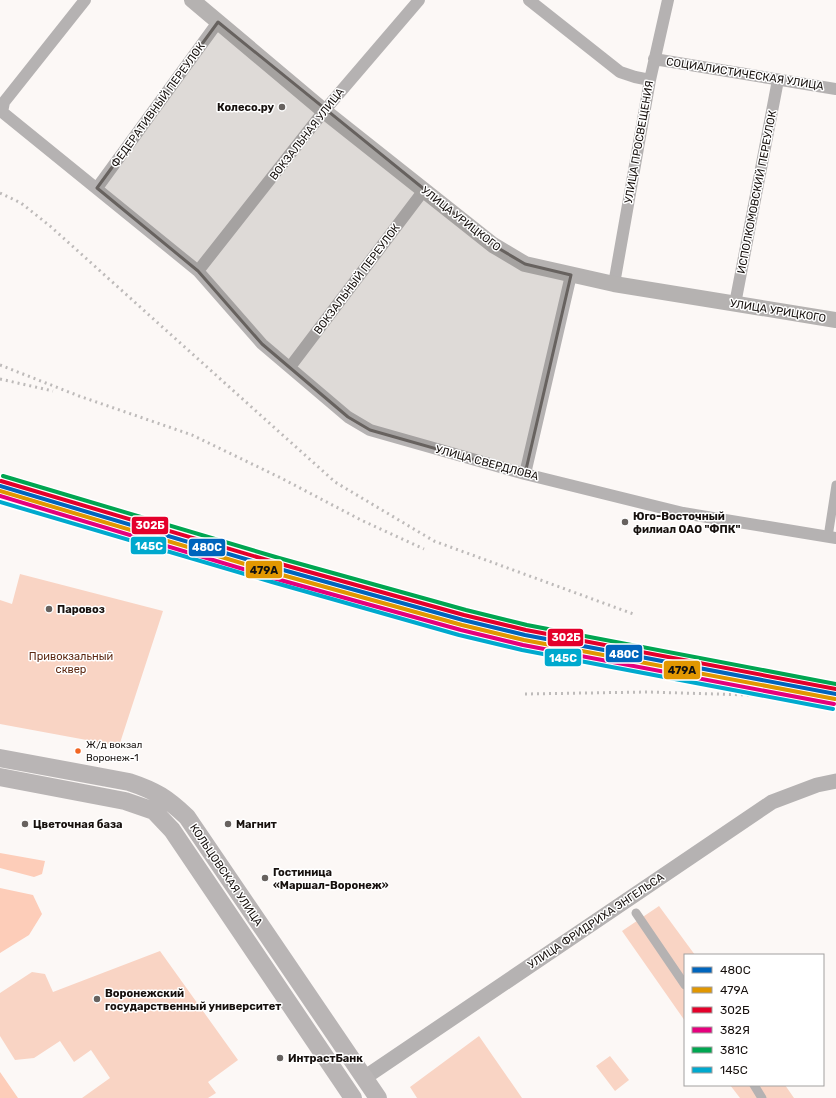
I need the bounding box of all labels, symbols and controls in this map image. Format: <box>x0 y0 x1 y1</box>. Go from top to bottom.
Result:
street label: ФЕДЕРАТИВНЫЙ ПЕРЕУЛОК <box>108 40 208 170</box>
street label: СОЦИАЛИСТИЧЕСКАЯ УЛИЦА <box>665 55 825 93</box>
street label: УЛИЦА ПРОСВЕЩЕНИЯ <box>622 80 656 204</box>
street label: ВОКЗАЛЬНАЯ УЛИЦА <box>267 85 347 183</box>
place label: Колесо.ру <box>217 101 274 114</box>
marker: Колесо.ру <box>277 102 287 112</box>
street label: ИСПОЛКОМОВСКИЙ ПЕРЕУЛОК <box>735 109 779 275</box>
street label: УЛИЦА УРИЦКОГО <box>419 184 503 254</box>
street label: ВОКЗАЛЬНЫЙ ПЕРЕУЛОК <box>311 221 403 337</box>
street label: УЛИЦА УРИЦКОГО <box>729 297 827 325</box>
street label: УЛИЦА СВЕРДЛОВА <box>434 443 541 483</box>
place label: Юго-Восточный филиал ОАО "ФПК" <box>633 510 740 536</box>
line badge: 302Б <box>131 516 169 535</box>
marker: Юго-Восточный филиал ОАО "ФПК" <box>620 517 630 527</box>
text: 302Б <box>135 519 165 532</box>
line badge: 145С <box>130 536 167 555</box>
line badge: 480С <box>188 538 226 557</box>
text: 145С <box>135 540 163 553</box>
text: 480С <box>192 541 222 554</box>
line badge: 479А <box>245 560 283 579</box>
text: 479А <box>250 564 278 577</box>
place label: Паровоз <box>57 603 105 616</box>
marker: Паровоз <box>44 604 54 614</box>
line badge: 302Б <box>547 628 584 647</box>
text: 302Б <box>551 631 581 644</box>
line badge: 480С <box>605 644 643 663</box>
line badge: 145С <box>544 648 582 667</box>
text: 480С <box>609 648 639 661</box>
park label: Привокзальный сквер <box>29 650 113 676</box>
text: 145С <box>549 652 577 665</box>
line badge: 479А <box>663 660 701 680</box>
text: 479А <box>668 664 696 677</box>
place label: Ж/д вокзал Воронеж-1 <box>86 739 143 764</box>
marker: Ж/д вокзал Воронеж-1 <box>73 746 83 756</box>
place label: Цветочная база <box>33 818 123 831</box>
place label: Магнит <box>236 818 277 831</box>
marker: Цветочная база <box>20 819 30 829</box>
marker: Магнит <box>223 819 233 829</box>
street label: КОЛЬЦОВСКАЯ УЛИЦА <box>187 821 265 929</box>
place label: Гостиница «Маршал-Воронеж» <box>273 866 389 892</box>
street label: УЛИЦА ФРИДРИХА ЭНГЕЛЬСА <box>526 870 667 971</box>
marker: Гостиница «Маршал-Воронеж» <box>260 873 270 883</box>
legend <box>684 954 824 1086</box>
text: 480С <box>720 963 751 977</box>
text: 479А <box>720 983 749 997</box>
place label: Воронежский государственный университет <box>105 987 281 1013</box>
marker: Воронежский государственный университет <box>92 994 102 1004</box>
text: 302Б <box>720 1003 750 1017</box>
text: 382Я <box>720 1023 750 1037</box>
text: 381С <box>720 1043 748 1057</box>
place label: ИнтрастБанк <box>288 1052 363 1065</box>
marker: ИнтрастБанк <box>275 1053 285 1063</box>
text: 145С <box>720 1063 748 1077</box>

